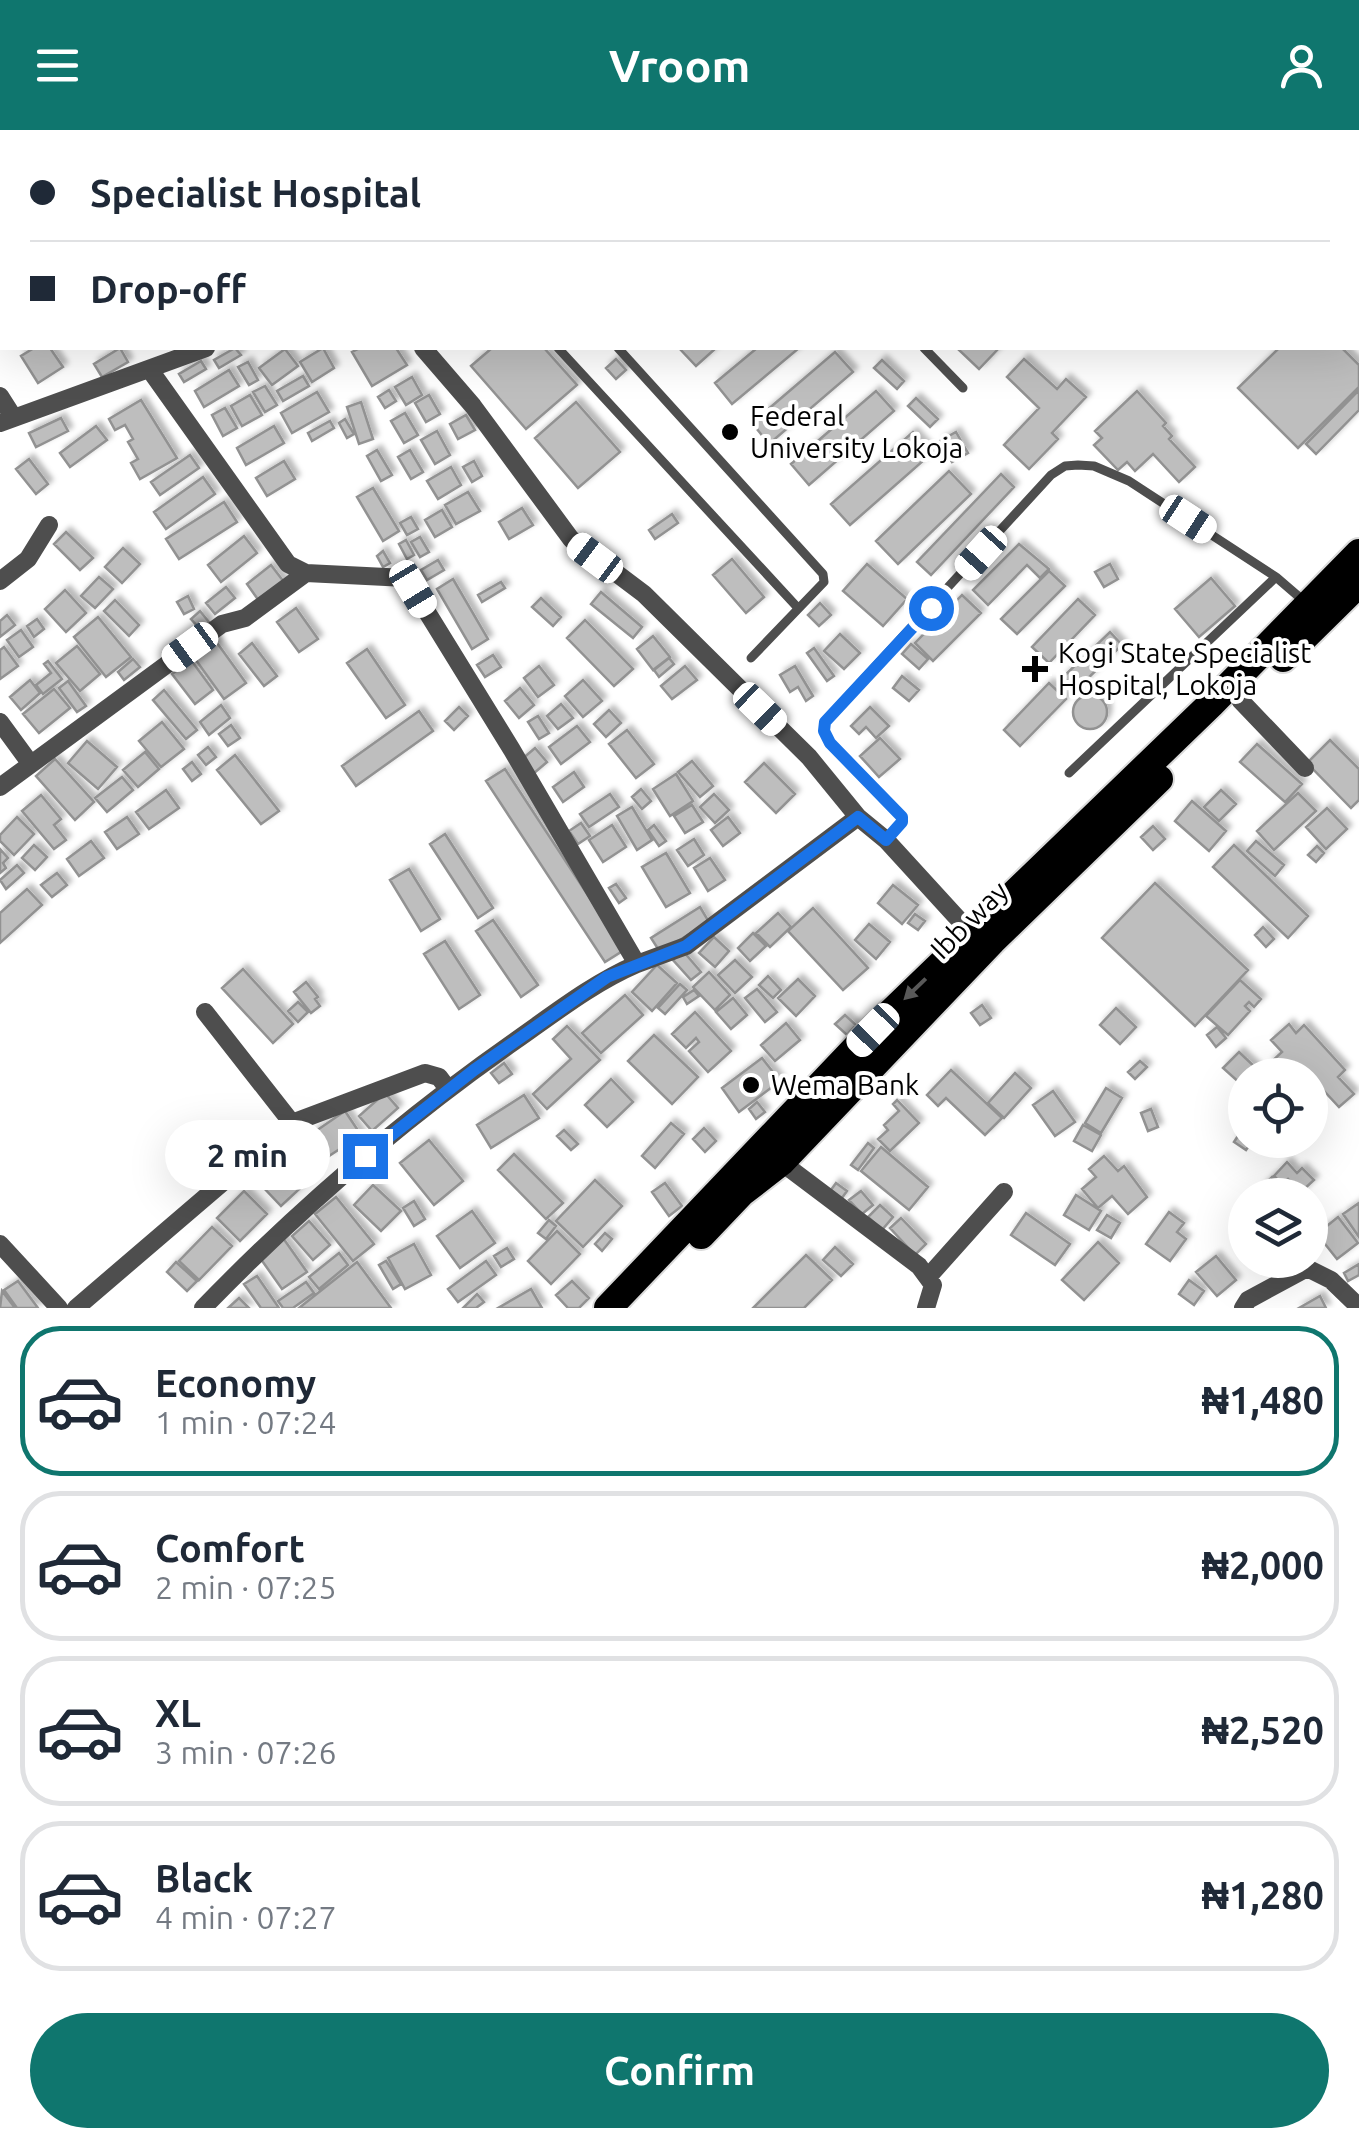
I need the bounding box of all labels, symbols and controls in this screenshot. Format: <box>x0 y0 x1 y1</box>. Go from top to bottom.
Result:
icon: menu <box>30 38 85 93</box>
icon: person <box>1274 38 1329 93</box>
text: Vroom <box>609 40 750 91</box>
text: Specialist Hospital <box>90 172 421 214</box>
text: Drop-off <box>90 268 246 310</box>
place label: Federal University Lokoja <box>750 400 963 463</box>
marker: Federal University Lokoja <box>719 421 741 443</box>
car <box>1155 490 1221 548</box>
car <box>950 521 1012 585</box>
car <box>562 528 628 588</box>
car <box>385 556 441 622</box>
route start <box>909 586 954 631</box>
car <box>157 617 223 677</box>
place label: Kogi State Specialist Hospital, Lokoja <box>1058 637 1311 700</box>
marker: Kogi State Specialist Hospital, Lokoja <box>1022 656 1048 682</box>
car <box>728 677 792 741</box>
street label: Ibb way <box>924 875 1014 965</box>
one-way arrow <box>903 976 927 1000</box>
car <box>841 998 905 1062</box>
map controls <box>1228 1058 1328 1278</box>
button: locate <box>1228 1058 1328 1158</box>
place label: Wema Bank <box>771 1069 919 1100</box>
marker: Wema Bank <box>740 1074 762 1096</box>
callout: 2 min <box>165 1121 330 1191</box>
route end <box>343 1134 388 1179</box>
text: 2 min <box>207 1137 288 1173</box>
button: layers <box>1228 1178 1328 1278</box>
icon: car <box>35 1356 125 1446</box>
text: Economy <box>155 1362 316 1404</box>
text: ₦1,480 <box>1201 1379 1324 1421</box>
text: 1 min · 07:24 <box>155 1404 337 1440</box>
icon: car <box>35 1521 125 1611</box>
text: Comfort <box>155 1527 305 1569</box>
text: ₦2,000 <box>1201 1544 1324 1586</box>
text: 2 min · 07:25 <box>155 1569 337 1605</box>
icon: car <box>35 1686 125 1776</box>
text: XL <box>155 1692 201 1734</box>
text: ₦2,520 <box>1201 1709 1324 1751</box>
text: 3 min · 07:26 <box>155 1734 337 1770</box>
icon: car <box>35 1851 125 1941</box>
text: Black <box>155 1857 253 1899</box>
text: ₦1,280 <box>1201 1874 1324 1916</box>
text: 4 min · 07:27 <box>155 1899 337 1935</box>
button: Confirm <box>30 2013 1329 2128</box>

